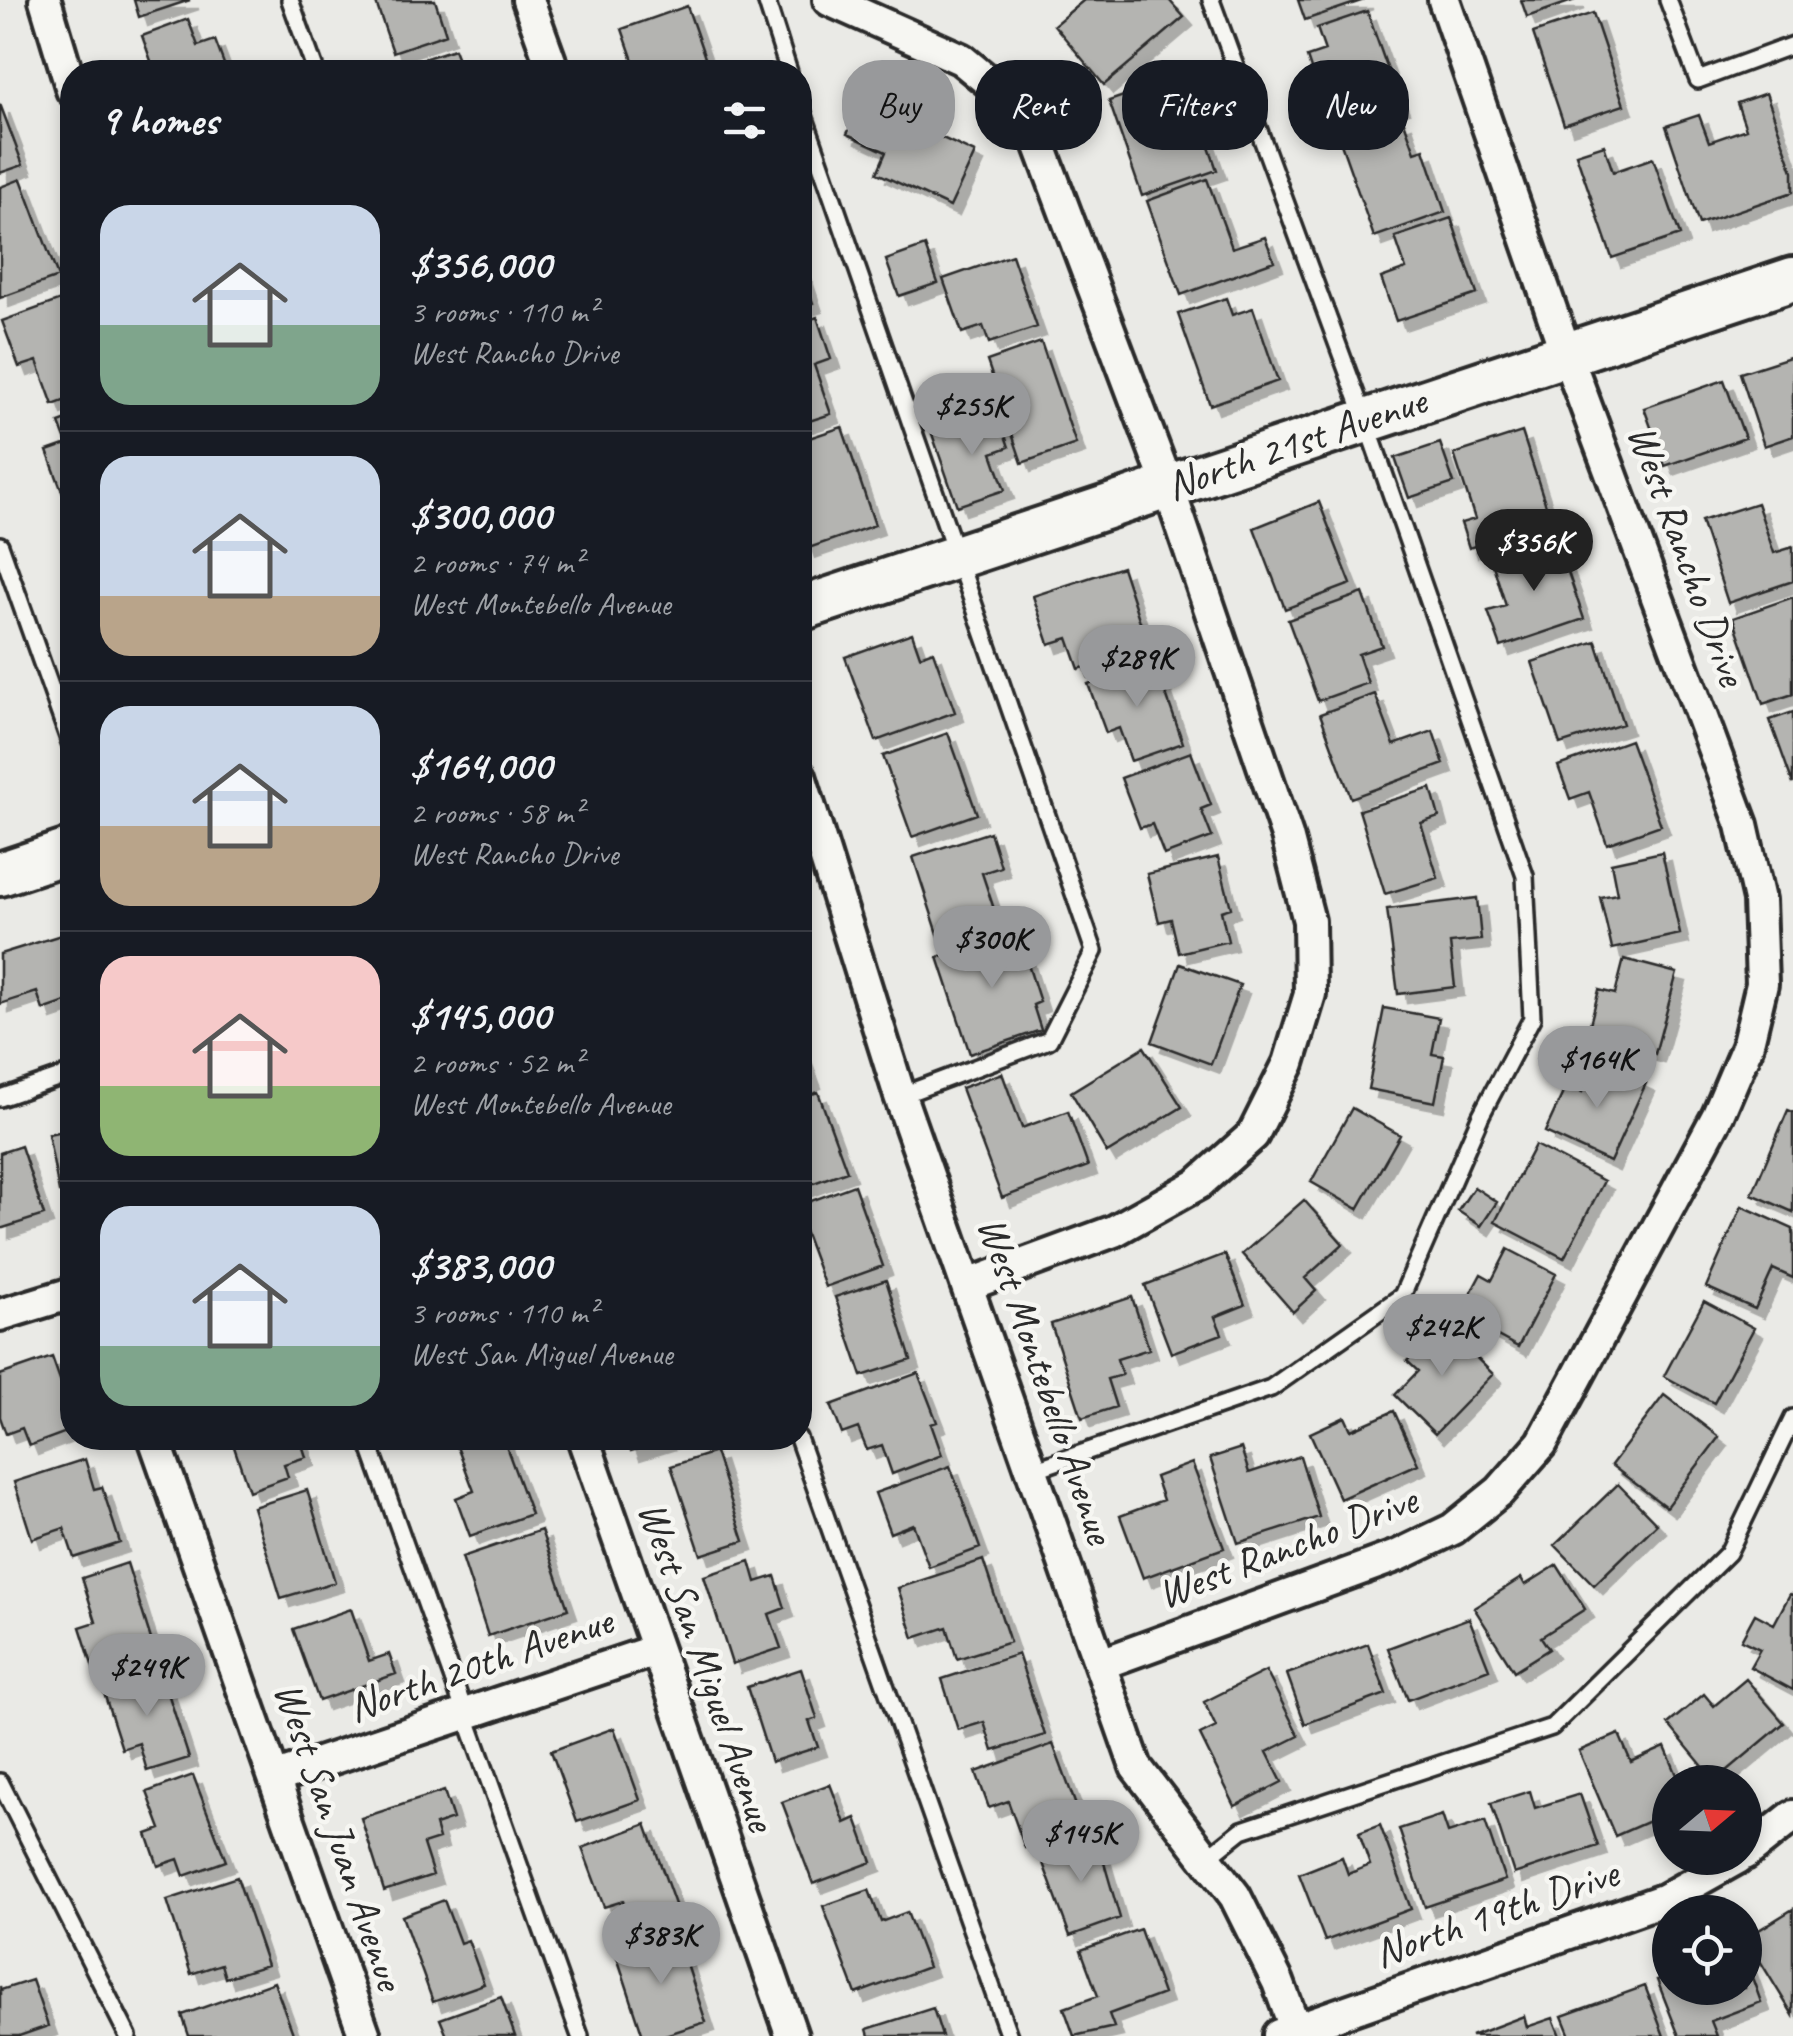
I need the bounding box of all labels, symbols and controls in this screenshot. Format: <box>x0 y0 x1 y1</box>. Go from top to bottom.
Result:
chip: Buy <box>842 60 955 150</box>
chip: Rent <box>975 60 1102 150</box>
chip: Filters <box>1122 60 1268 150</box>
chip: New <box>1288 60 1409 150</box>
icon: filters <box>717 93 772 148</box>
text: 9 homes <box>100 94 218 147</box>
text: $356,000 <box>410 238 551 291</box>
icon: home <box>180 245 300 365</box>
text: 3 rooms · 110 m² <box>410 291 597 332</box>
text: West Rancho Drive <box>410 332 618 373</box>
pin: $255K <box>902 373 1042 458</box>
street label: North 21st Avenue <box>1159 373 1435 512</box>
text: $255K <box>936 385 1008 426</box>
street label: West Rancho Drive <box>1615 417 1759 695</box>
text: $300,000 <box>410 489 551 542</box>
icon: home <box>180 496 300 616</box>
pin: $356K <box>1464 509 1604 594</box>
text: $356K <box>1497 521 1571 562</box>
text: 2 rooms · 74 m² <box>410 542 583 583</box>
text: West Montebello Avenue <box>410 583 671 624</box>
pin: $289K <box>1067 625 1207 710</box>
text: $289K <box>1100 637 1174 678</box>
text: $164,000 <box>410 739 552 792</box>
icon: home <box>180 746 300 866</box>
text: 2 rooms · 58 m² <box>410 792 583 833</box>
text: West Rancho Drive <box>410 833 618 874</box>
pin: $300K <box>922 906 1062 991</box>
text: $300K <box>955 918 1029 959</box>
text: $145,000 <box>410 989 550 1042</box>
icon: home <box>180 996 300 1116</box>
pin: $164K <box>1527 1026 1667 1111</box>
text: $164K <box>1560 1038 1634 1079</box>
text: 2 rooms · 52 m² <box>410 1042 583 1083</box>
text: West Montebello Avenue <box>410 1083 671 1124</box>
street label: West Montebello Avenue <box>965 1210 1127 1553</box>
text: $383,000 <box>410 1239 551 1292</box>
icon: home <box>180 1246 300 1366</box>
text: 3 rooms · 110 m² <box>410 1292 597 1333</box>
pin: $242K <box>1372 1294 1512 1379</box>
text: $242K <box>1405 1306 1479 1347</box>
text: West San Miguel Avenue <box>410 1333 673 1374</box>
street label: West Rancho Drive <box>1150 1472 1426 1621</box>
street label: West San Miguel Avenue <box>626 1494 789 1840</box>
street label: North 20th Avenue <box>341 1593 621 1734</box>
pin: $249K <box>77 1634 217 1719</box>
text: $249K <box>110 1646 184 1687</box>
street label: West San Juan Avenue <box>262 1675 417 2000</box>
north arrow <box>1652 1765 1762 1875</box>
map controls <box>1652 1765 1762 2005</box>
pin: $145K <box>1011 1800 1151 1885</box>
text: $145K <box>1044 1812 1118 1853</box>
street label: North 19th Drive <box>1367 1846 1627 1979</box>
button: locate <box>1652 1895 1762 2005</box>
pin: $383K <box>591 1902 731 1987</box>
text: $383K <box>624 1914 698 1955</box>

